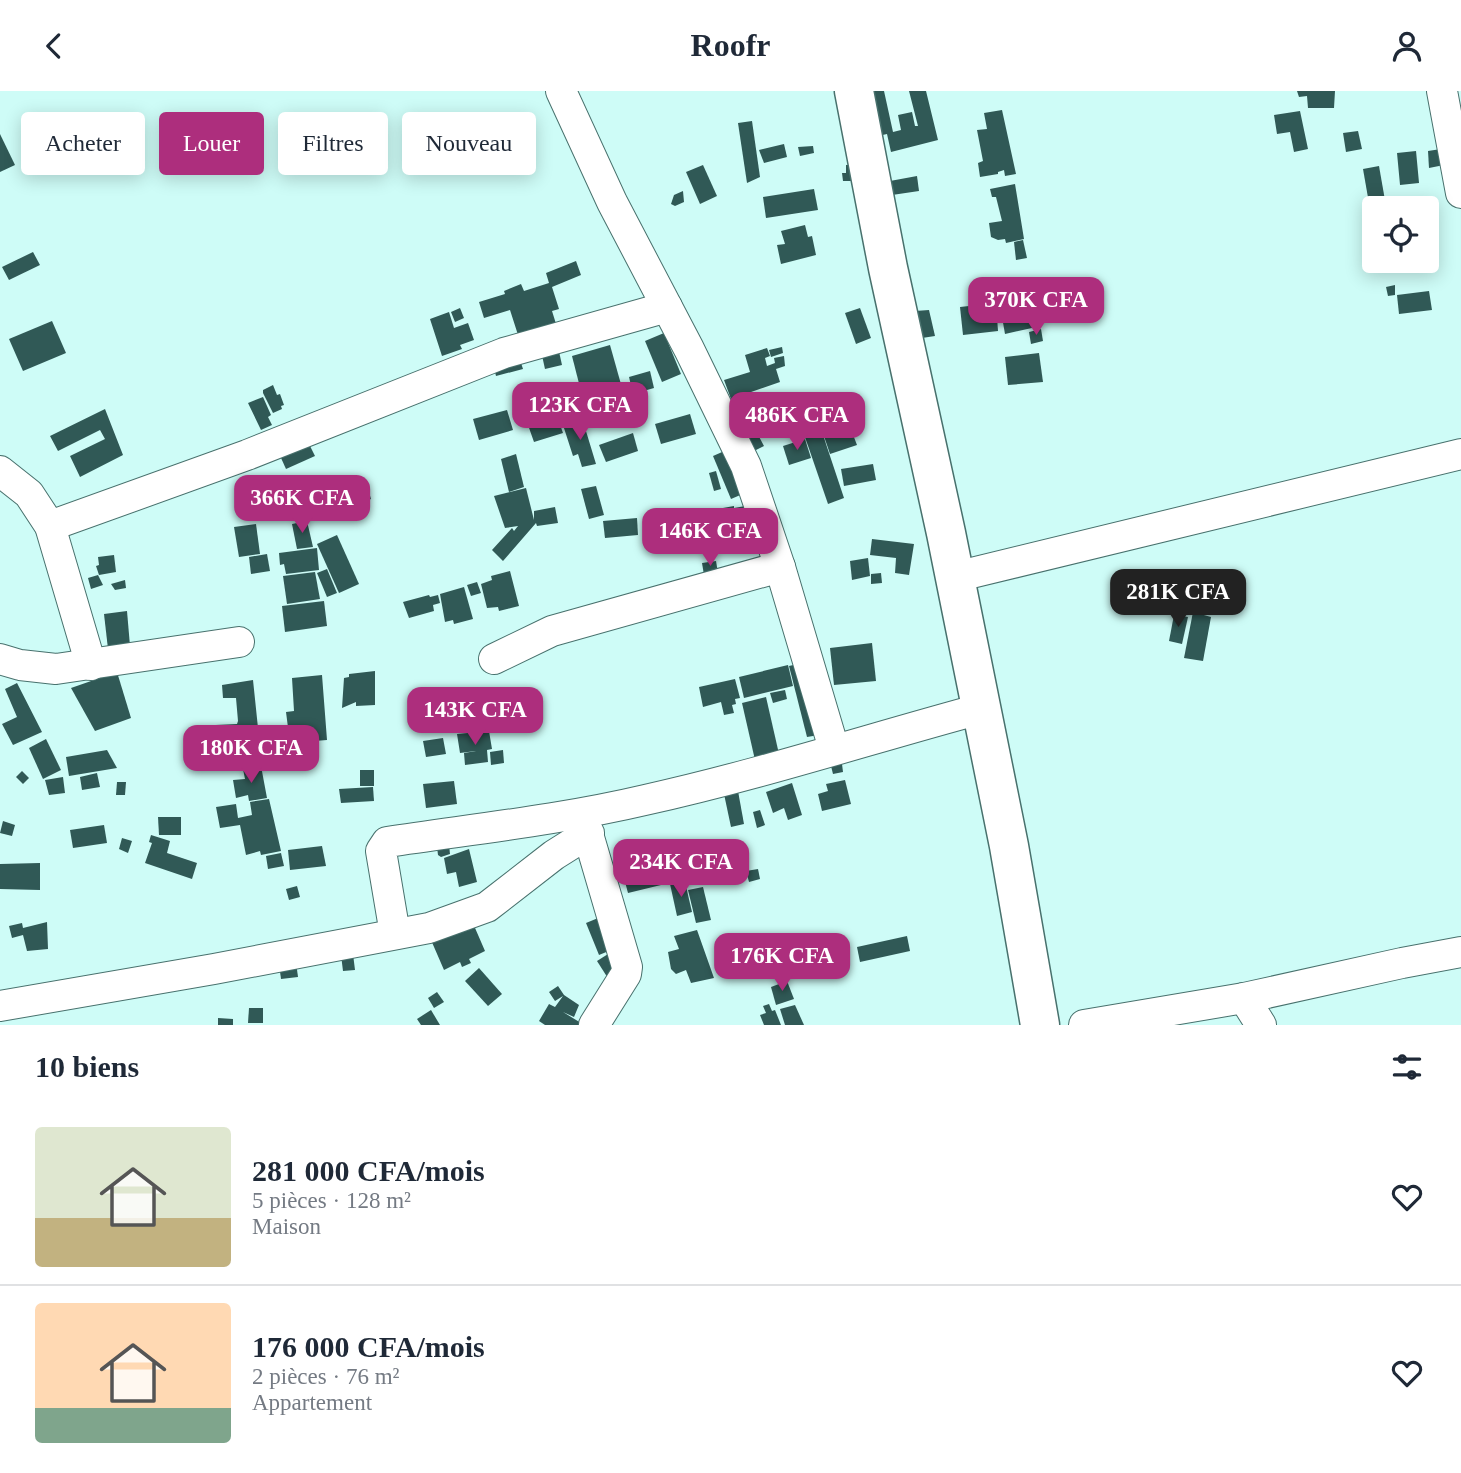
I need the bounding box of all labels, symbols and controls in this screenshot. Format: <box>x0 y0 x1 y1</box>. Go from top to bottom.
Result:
icon: back <box>35 27 73 65</box>
text: Roofr <box>691 27 770 63</box>
icon: person <box>1388 27 1426 65</box>
chip: Acheter <box>21 112 145 175</box>
chip: Louer <box>159 112 264 175</box>
chip: Filtres <box>278 112 388 175</box>
chip: Nouveau <box>402 112 536 175</box>
map controls <box>1362 196 1439 273</box>
button: locate <box>1362 196 1439 273</box>
pin: 370K CFA <box>964 278 1108 337</box>
text: 370K CFA <box>984 287 1088 312</box>
pin: 123K CFA <box>508 383 652 442</box>
text: 123K CFA <box>528 392 632 417</box>
pin: 486K CFA <box>725 393 869 452</box>
text: 486K CFA <box>745 402 849 427</box>
pin: 366K CFA <box>230 475 374 535</box>
text: 366K CFA <box>250 485 354 510</box>
pin: 146K CFA <box>638 509 782 568</box>
text: 146K CFA <box>658 518 762 543</box>
pin: 281K CFA <box>1106 569 1250 629</box>
text: 281K CFA <box>1126 579 1230 604</box>
pin: 143K CFA <box>403 687 547 747</box>
text: 143K CFA <box>423 697 527 722</box>
pin: 180K CFA <box>179 725 323 785</box>
text: 180K CFA <box>199 735 303 760</box>
pin: 234K CFA <box>609 839 753 899</box>
text: 234K CFA <box>629 849 733 874</box>
pin: 176K CFA <box>710 933 854 993</box>
text: 176K CFA <box>730 943 834 968</box>
icon: filters <box>1388 1048 1426 1086</box>
text: 10 biens <box>35 1050 139 1083</box>
text: 281 000 CFA/mois <box>252 1154 485 1187</box>
icon: home <box>91 1155 175 1239</box>
icon: heart <box>1388 1178 1426 1216</box>
text: 5 pièces · 128 m² <box>252 1188 411 1213</box>
text: Maison <box>252 1214 321 1239</box>
text: 176 000 CFA/mois <box>252 1330 485 1363</box>
icon: home <box>91 1331 175 1415</box>
icon: heart <box>1388 1354 1426 1392</box>
text: 2 pièces · 76 m² <box>252 1364 399 1389</box>
text: Appartement <box>252 1390 372 1415</box>

